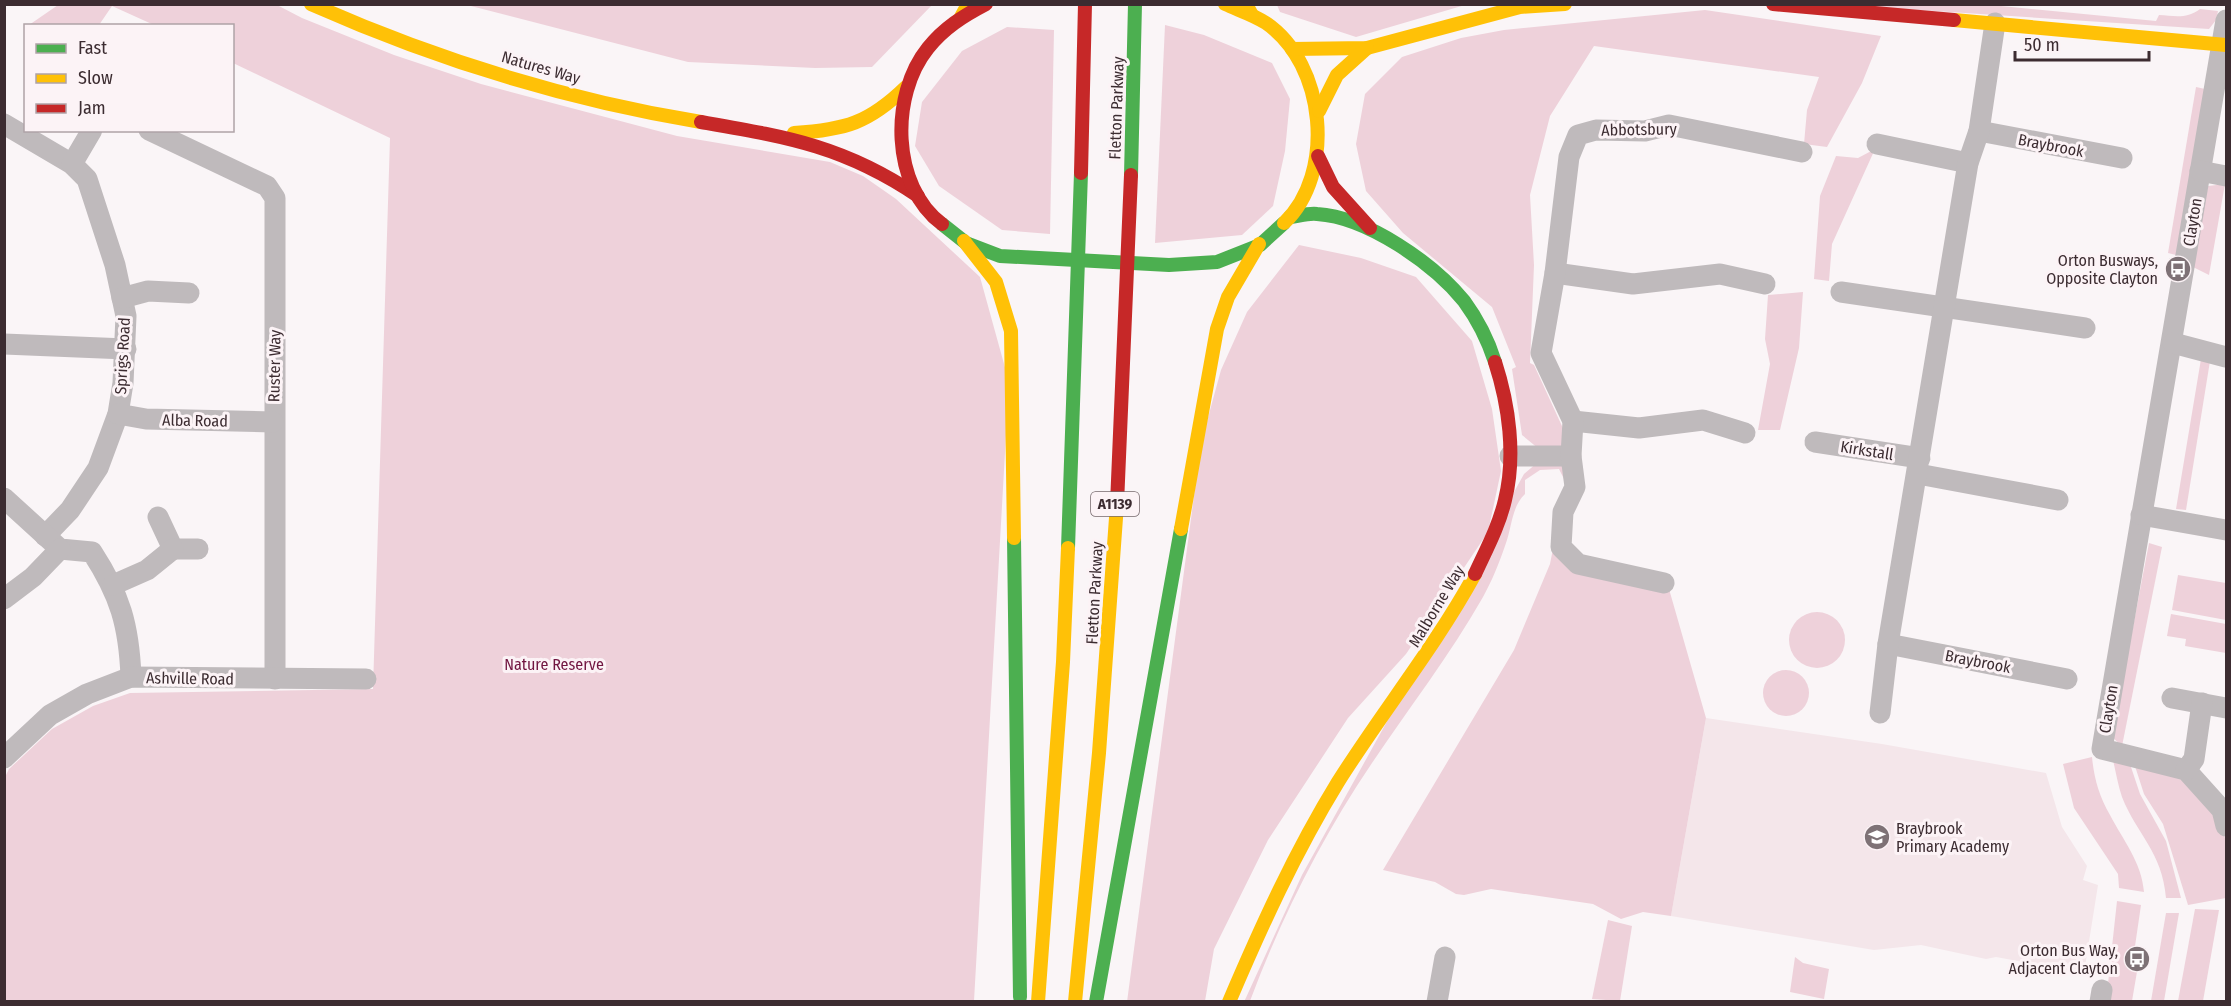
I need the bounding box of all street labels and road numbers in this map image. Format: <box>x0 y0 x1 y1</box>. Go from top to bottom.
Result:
street label: Natures Way <box>499 47 583 88</box>
street label: Fletton Parkway <box>1105 55 1128 160</box>
street label: Abbotsbury <box>1601 119 1678 140</box>
street label: Braybrook <box>2016 130 2086 161</box>
street label: Clayton <box>2179 197 2206 248</box>
street label: Sprigs Road <box>111 317 134 395</box>
street label: Ruster Way <box>264 329 285 402</box>
street label: Alba Road <box>162 410 228 431</box>
street label: Kirkstall <box>1839 437 1895 464</box>
road number: A1139 <box>1091 492 1139 516</box>
street label: Fletton Parkway <box>1082 540 1107 645</box>
street label: Malborne Way <box>1405 561 1469 651</box>
street label: Braybrook <box>1943 646 2013 677</box>
street label: Ashville Road <box>146 668 234 689</box>
street label: Clayton <box>2095 684 2122 735</box>

